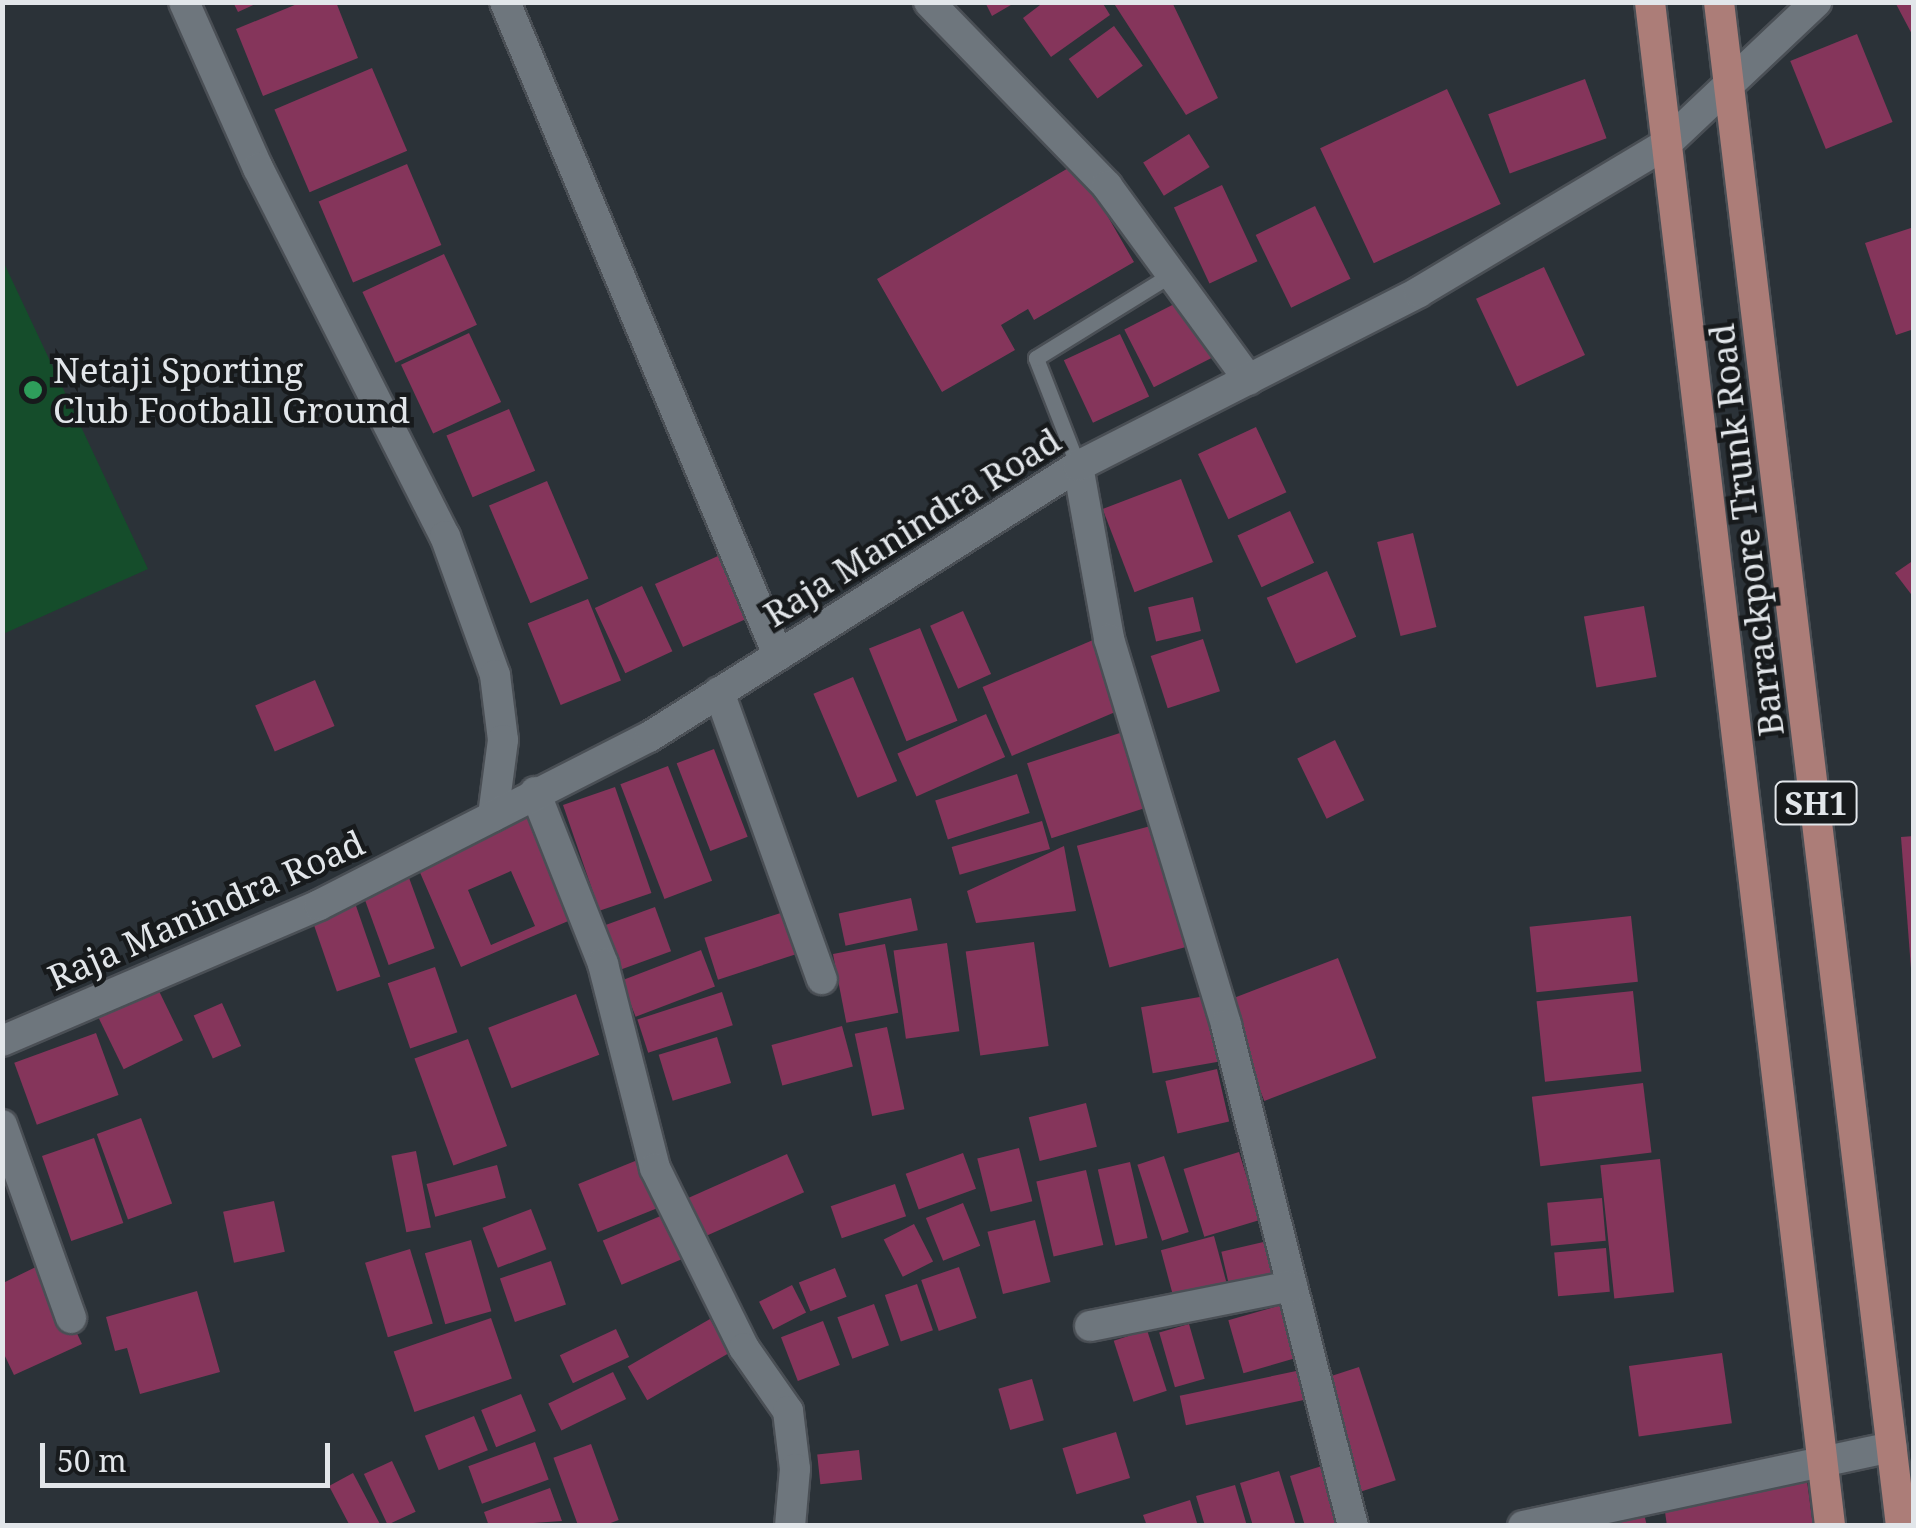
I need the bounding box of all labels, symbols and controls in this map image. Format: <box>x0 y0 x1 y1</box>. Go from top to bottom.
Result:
street label: Barrackpore Trunk Road <box>1700 322 1792 738</box>
place label: Netaji Sporting Club Football Ground <box>53 349 410 431</box>
marker: Netaji Sporting Club Football Ground <box>22 379 44 401</box>
street label: Raja Manindra Road <box>756 419 1068 635</box>
road number: SH1 <box>1774 776 1858 830</box>
street label: Raja Manindra Road <box>42 821 370 999</box>
scale bar <box>45 1423 335 1485</box>
text: 50 m <box>57 1440 127 1481</box>

